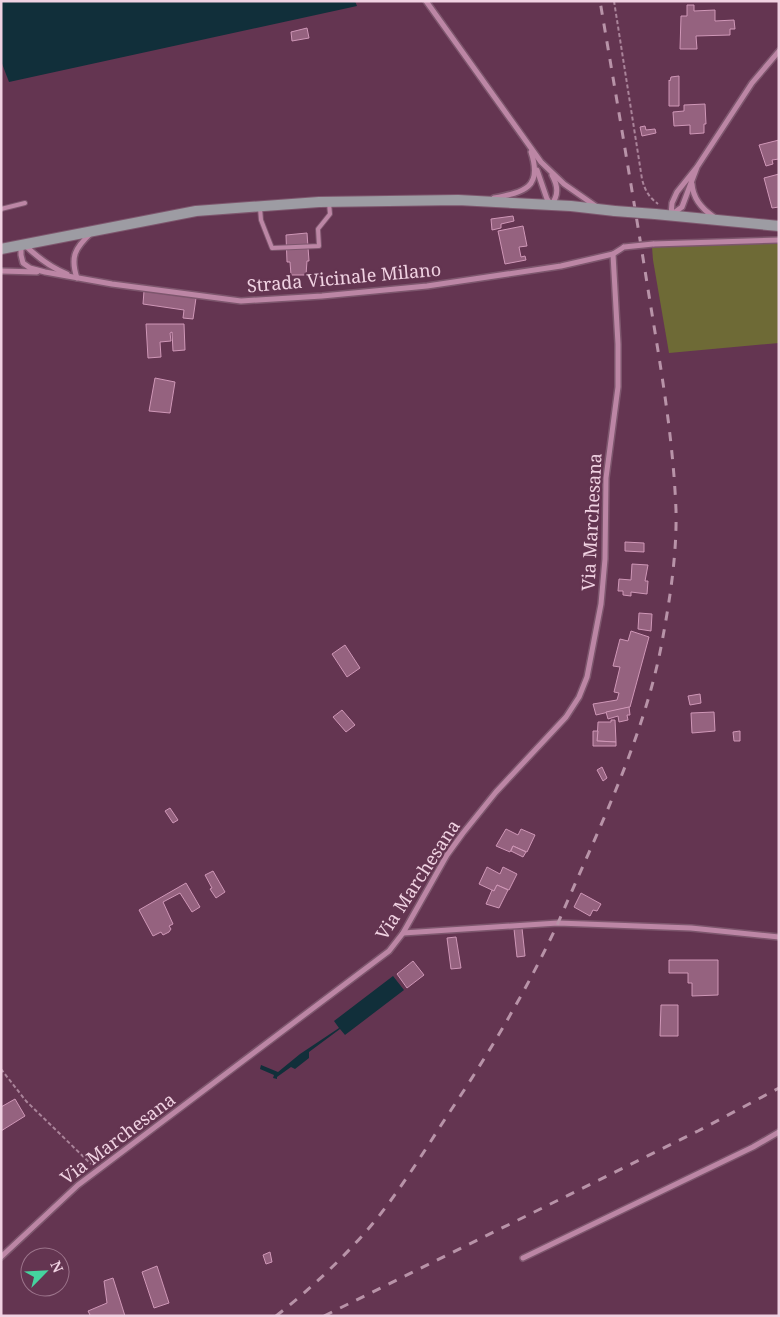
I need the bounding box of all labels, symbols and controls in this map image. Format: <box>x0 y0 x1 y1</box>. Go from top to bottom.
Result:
street label: Strada Vicinale Milano <box>246 257 442 297</box>
street label: Via Marchesana <box>575 452 607 592</box>
street label: Via Marchesana <box>369 815 465 944</box>
street label: Via Marchesana <box>55 1087 180 1189</box>
north arrow <box>20 1247 70 1297</box>
text: N <box>46 1258 68 1275</box>

